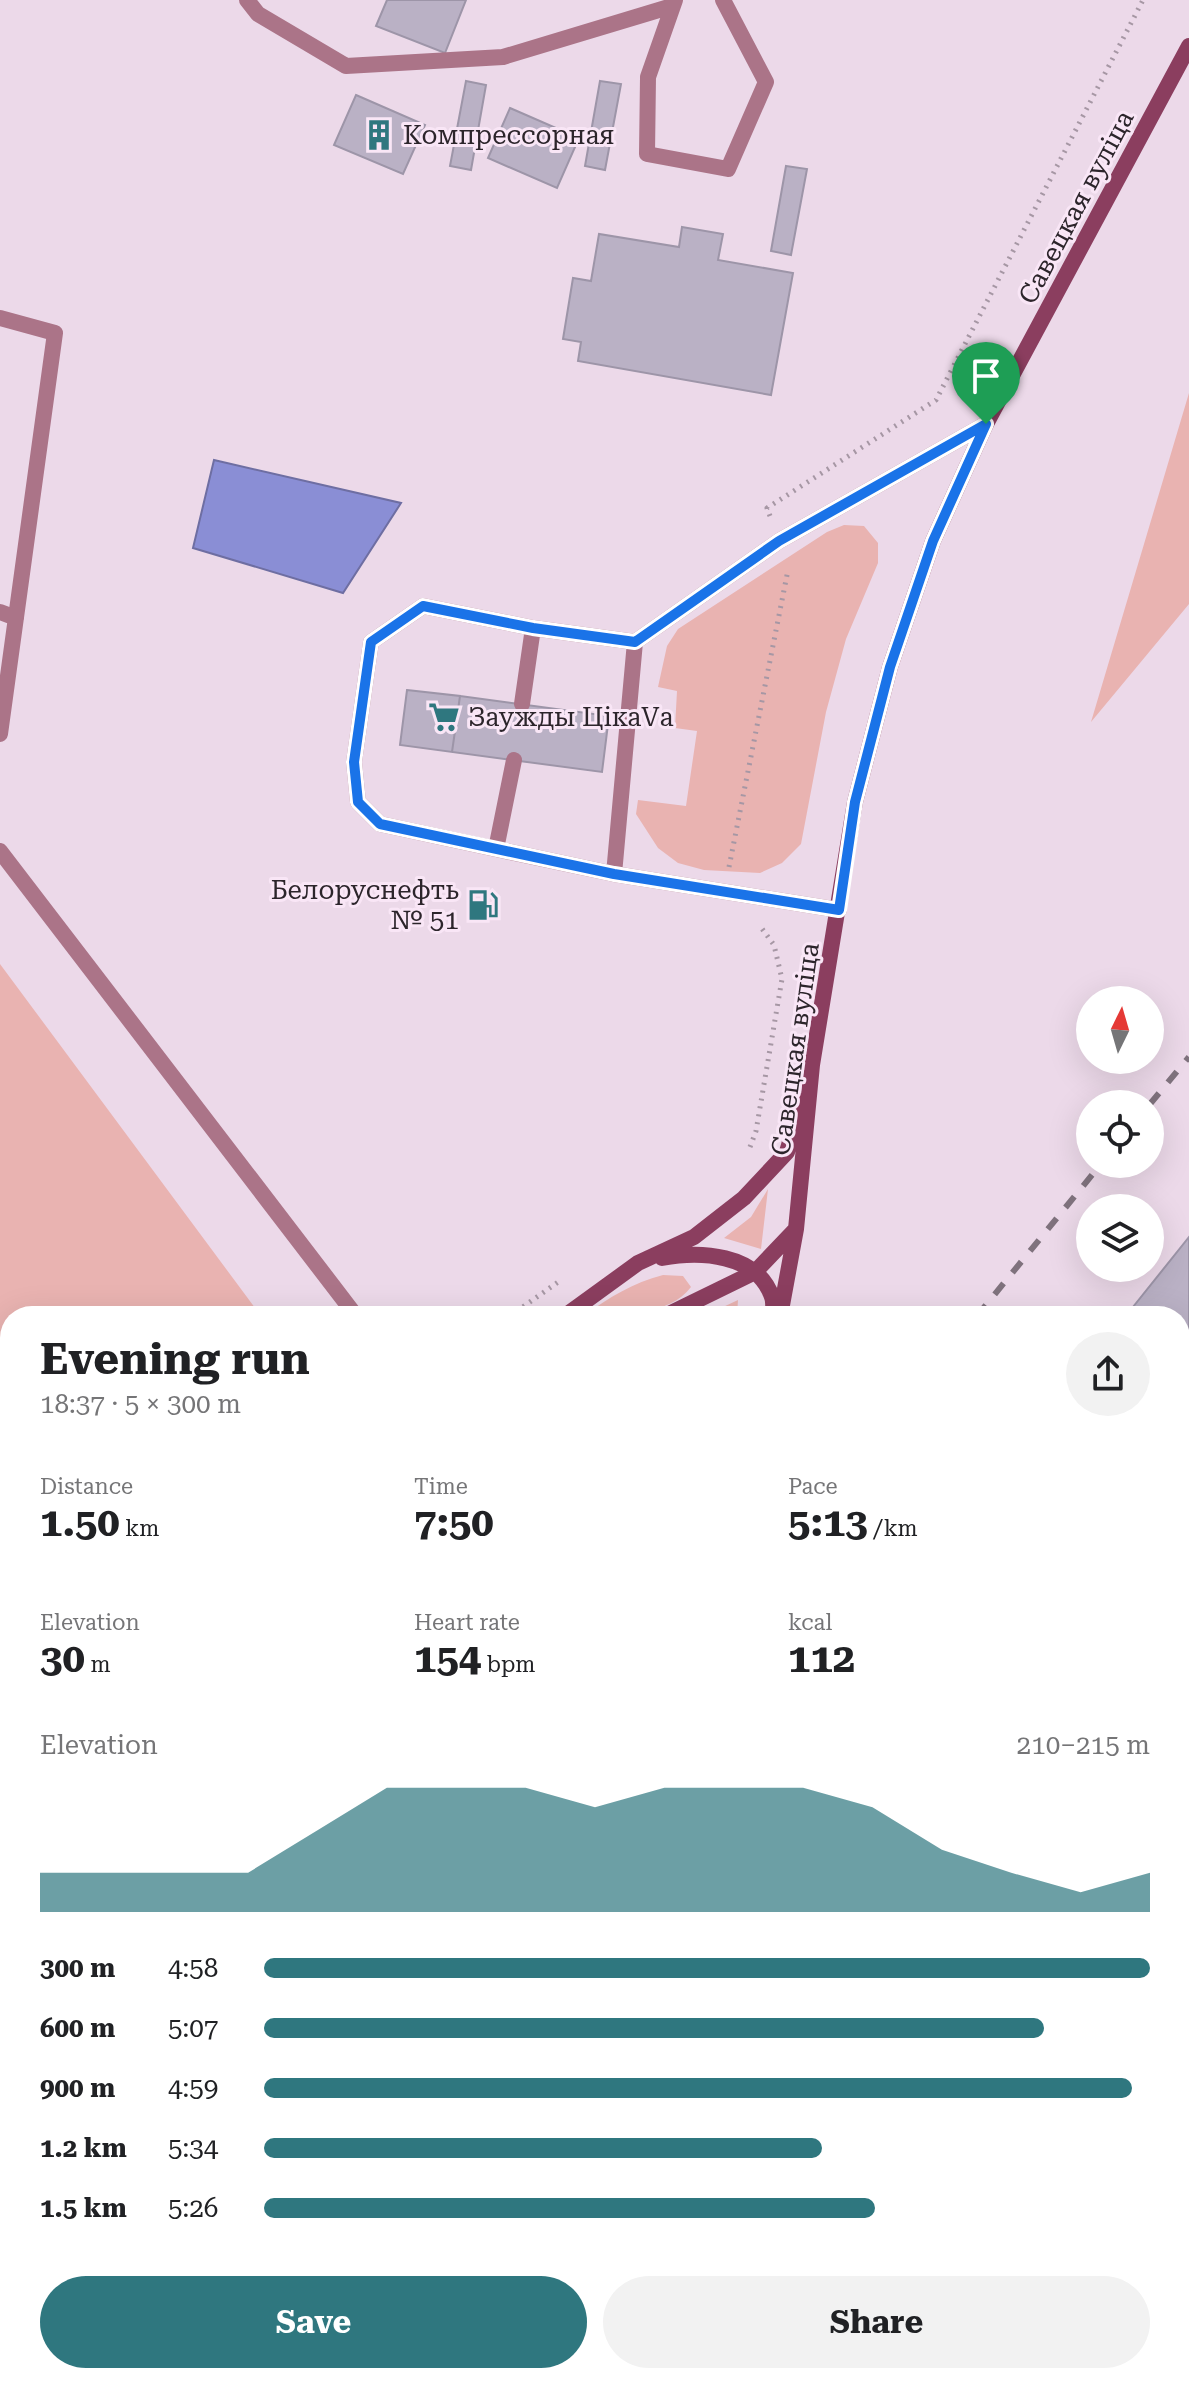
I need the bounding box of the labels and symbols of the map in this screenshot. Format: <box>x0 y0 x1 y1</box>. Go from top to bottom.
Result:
street label: Савецкая вуліца <box>1012 105 1140 309</box>
building icon: Компрессорная <box>362 118 396 152</box>
place label: Компрессорная <box>403 120 614 150</box>
pin <box>952 342 1020 424</box>
supermarket icon: Заужды ЦікаVа <box>427 700 461 734</box>
place label: Заужды ЦікаVа <box>468 702 674 732</box>
place label: Белоруснефть № 51 <box>271 875 459 935</box>
fuel station icon: Белоруснефть № 51 <box>466 888 500 922</box>
street label: Савецкая вуліца <box>765 941 825 1157</box>
north arrow <box>1076 986 1164 1074</box>

